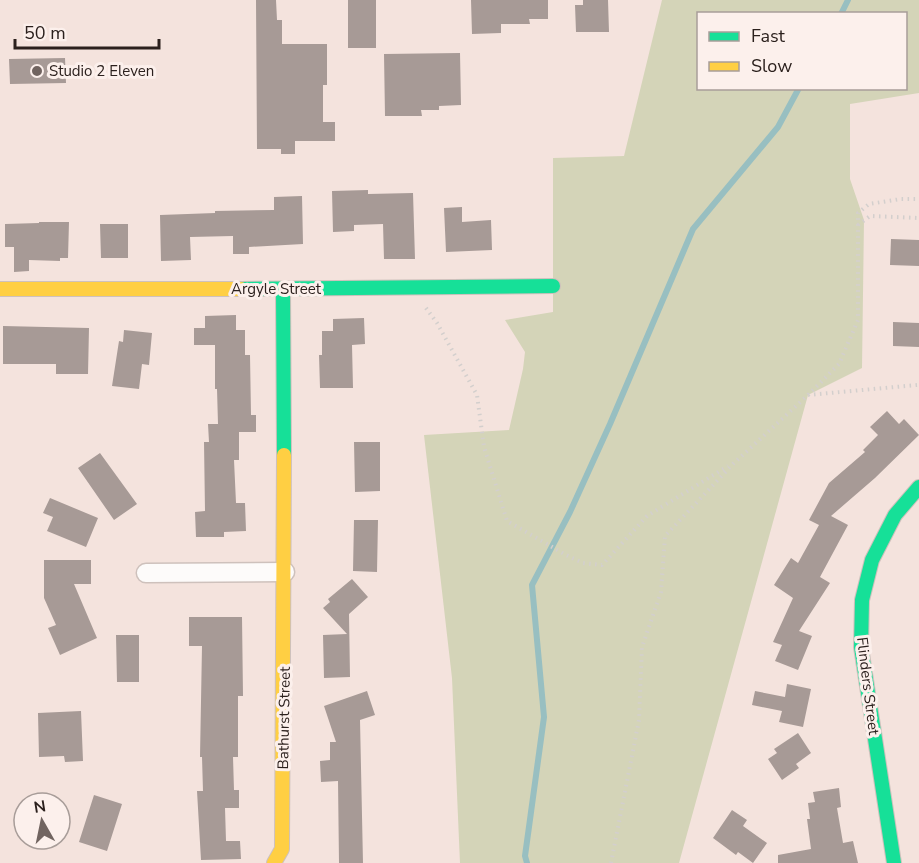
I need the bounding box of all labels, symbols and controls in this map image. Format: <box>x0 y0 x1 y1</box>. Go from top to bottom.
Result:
scale bar <box>15 12 159 50</box>
legend <box>697 12 907 90</box>
text: 50 m <box>24 21 66 45</box>
text: Fast <box>751 24 786 48</box>
text: Slow <box>751 54 792 78</box>
place label: Studio 2 Eleven <box>49 61 154 81</box>
marker: Studio 2 Eleven <box>30 64 44 78</box>
street label: Argyle Street <box>231 279 322 299</box>
street label: Flinders Street <box>852 636 884 737</box>
street label: Bathurst Street <box>273 666 295 770</box>
north arrow <box>12 791 72 851</box>
text: N <box>32 795 47 819</box>

